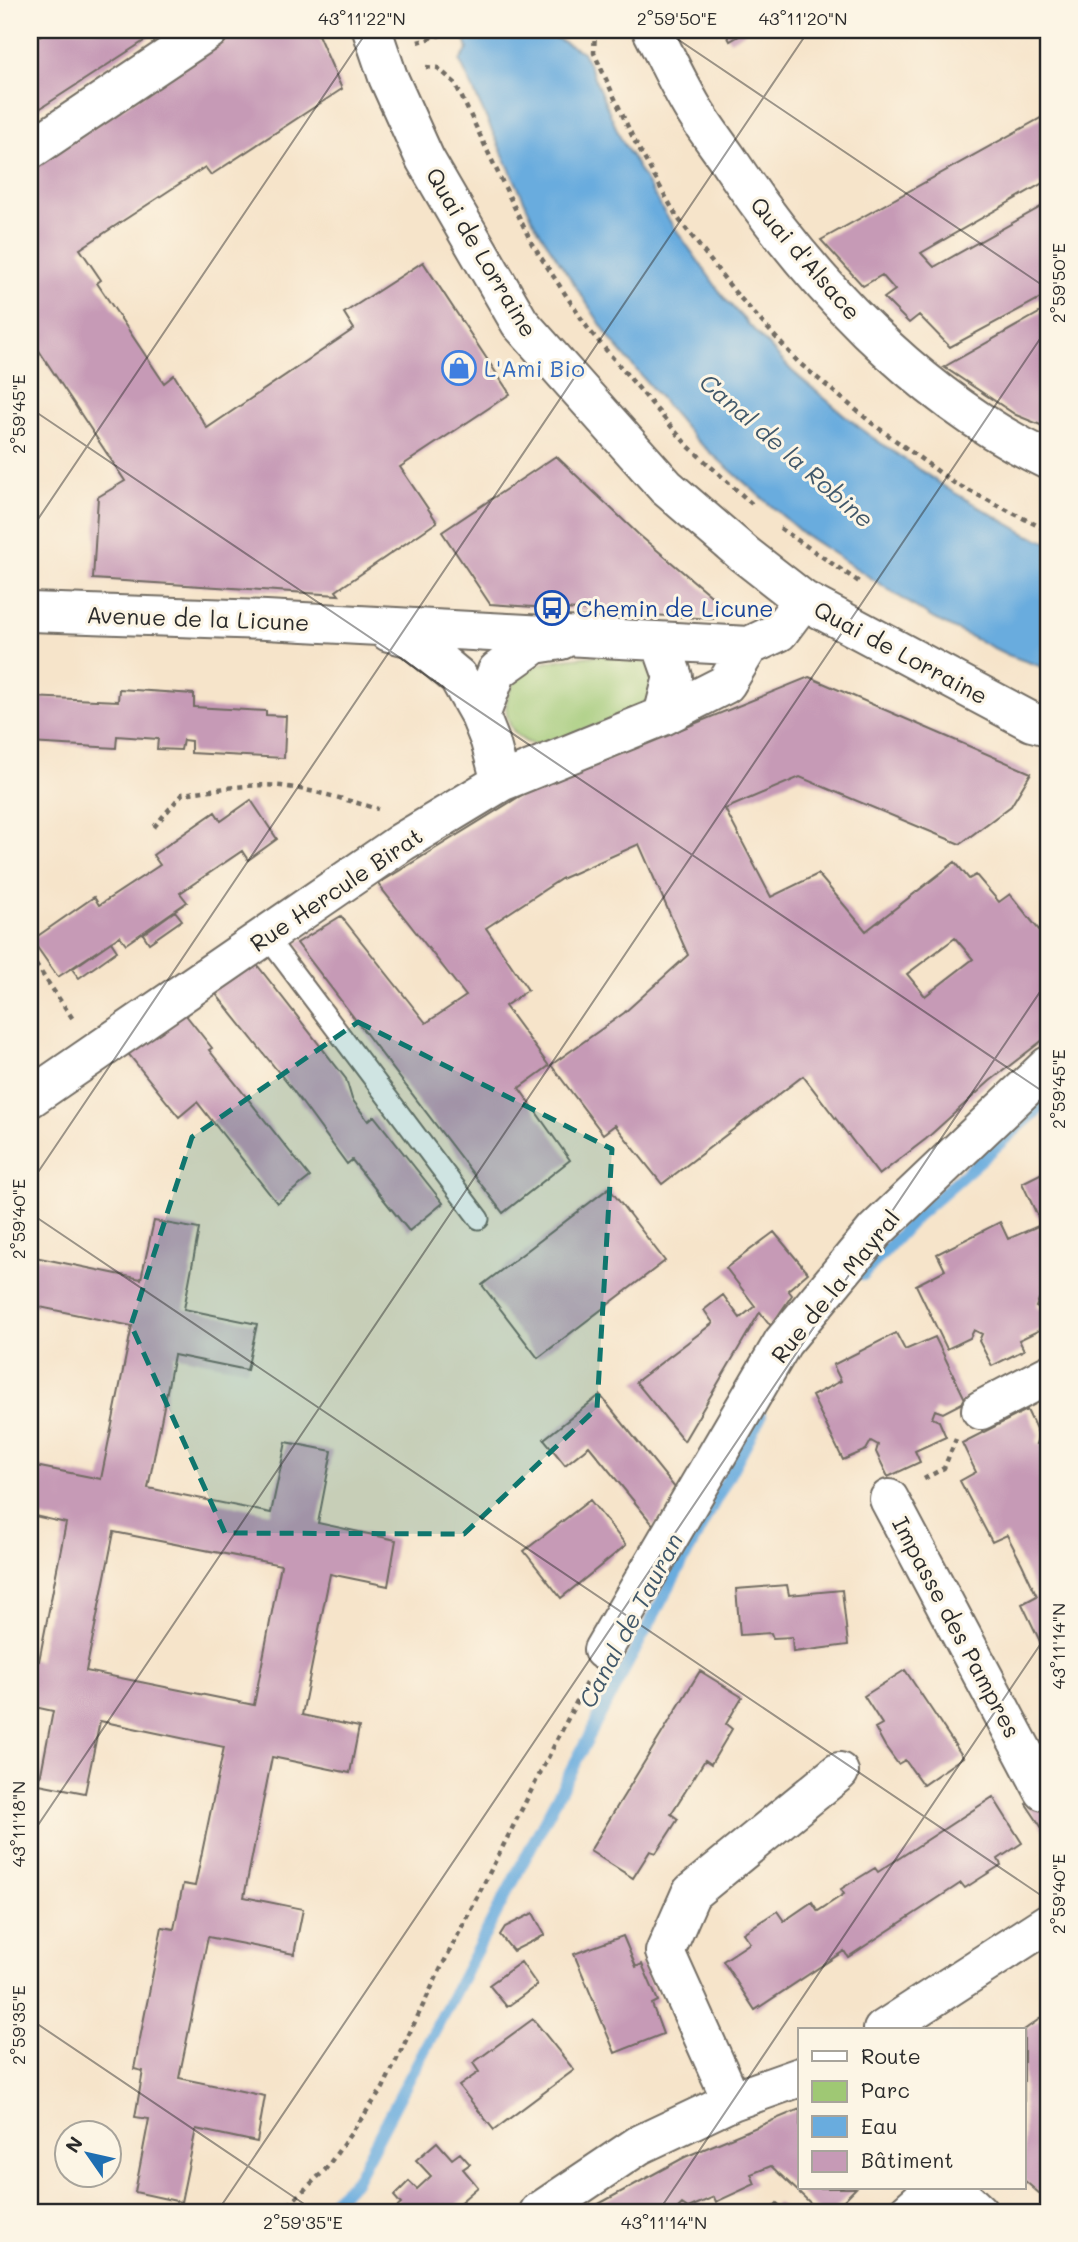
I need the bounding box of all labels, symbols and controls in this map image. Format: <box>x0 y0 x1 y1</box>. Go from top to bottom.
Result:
text: 43°11'22"N <box>318 6 406 30</box>
text: 2°59'50"E <box>637 6 717 30</box>
text: 43°11'20"N <box>759 6 847 30</box>
street label: Quai de Lorraine <box>420 162 544 342</box>
street label: Quai d'Alsace <box>744 190 868 326</box>
text: 2°59'50"E <box>1046 243 1070 323</box>
shop icon: L'Ami Bio <box>440 349 478 387</box>
place label: L'Ami Bio <box>484 353 585 383</box>
water label: Canal de la Robine <box>693 366 881 534</box>
text: 2°59'45"E <box>6 374 30 454</box>
bus stop icon: Chemin de Licune <box>533 589 571 627</box>
place label: Chemin de Licune <box>576 593 774 623</box>
street label: Quai de Lorraine <box>809 594 993 710</box>
street label: Avenue de la Licune <box>86 599 310 637</box>
street label: Rue Hercule Birat <box>244 820 428 958</box>
text: 2°59'45"E <box>1046 1049 1070 1129</box>
text: 2°59'40"E <box>6 1179 30 1259</box>
street label: Rue de la Mayral <box>764 1203 906 1369</box>
street label: Impasse des Pampres <box>886 1511 1028 1743</box>
water label: Canal de Tauran <box>571 1527 689 1713</box>
text: 43°11'14"N <box>1046 1603 1070 1689</box>
text: 43°11'18"N <box>6 1781 30 1867</box>
text: 2°59'40"E <box>1046 1854 1070 1934</box>
text: 2°59'35"E <box>6 1985 30 2065</box>
legend <box>798 2028 1026 2190</box>
text: Route <box>861 2042 921 2069</box>
text: Parc <box>861 2076 910 2103</box>
text: Eau <box>861 2112 898 2139</box>
north arrow <box>52 2120 122 2190</box>
text: N <box>59 2131 88 2157</box>
text: Bâtiment <box>861 2146 953 2173</box>
text: 2°59'35"E <box>263 2210 343 2234</box>
text: 43°11'14"N <box>621 2210 707 2234</box>

